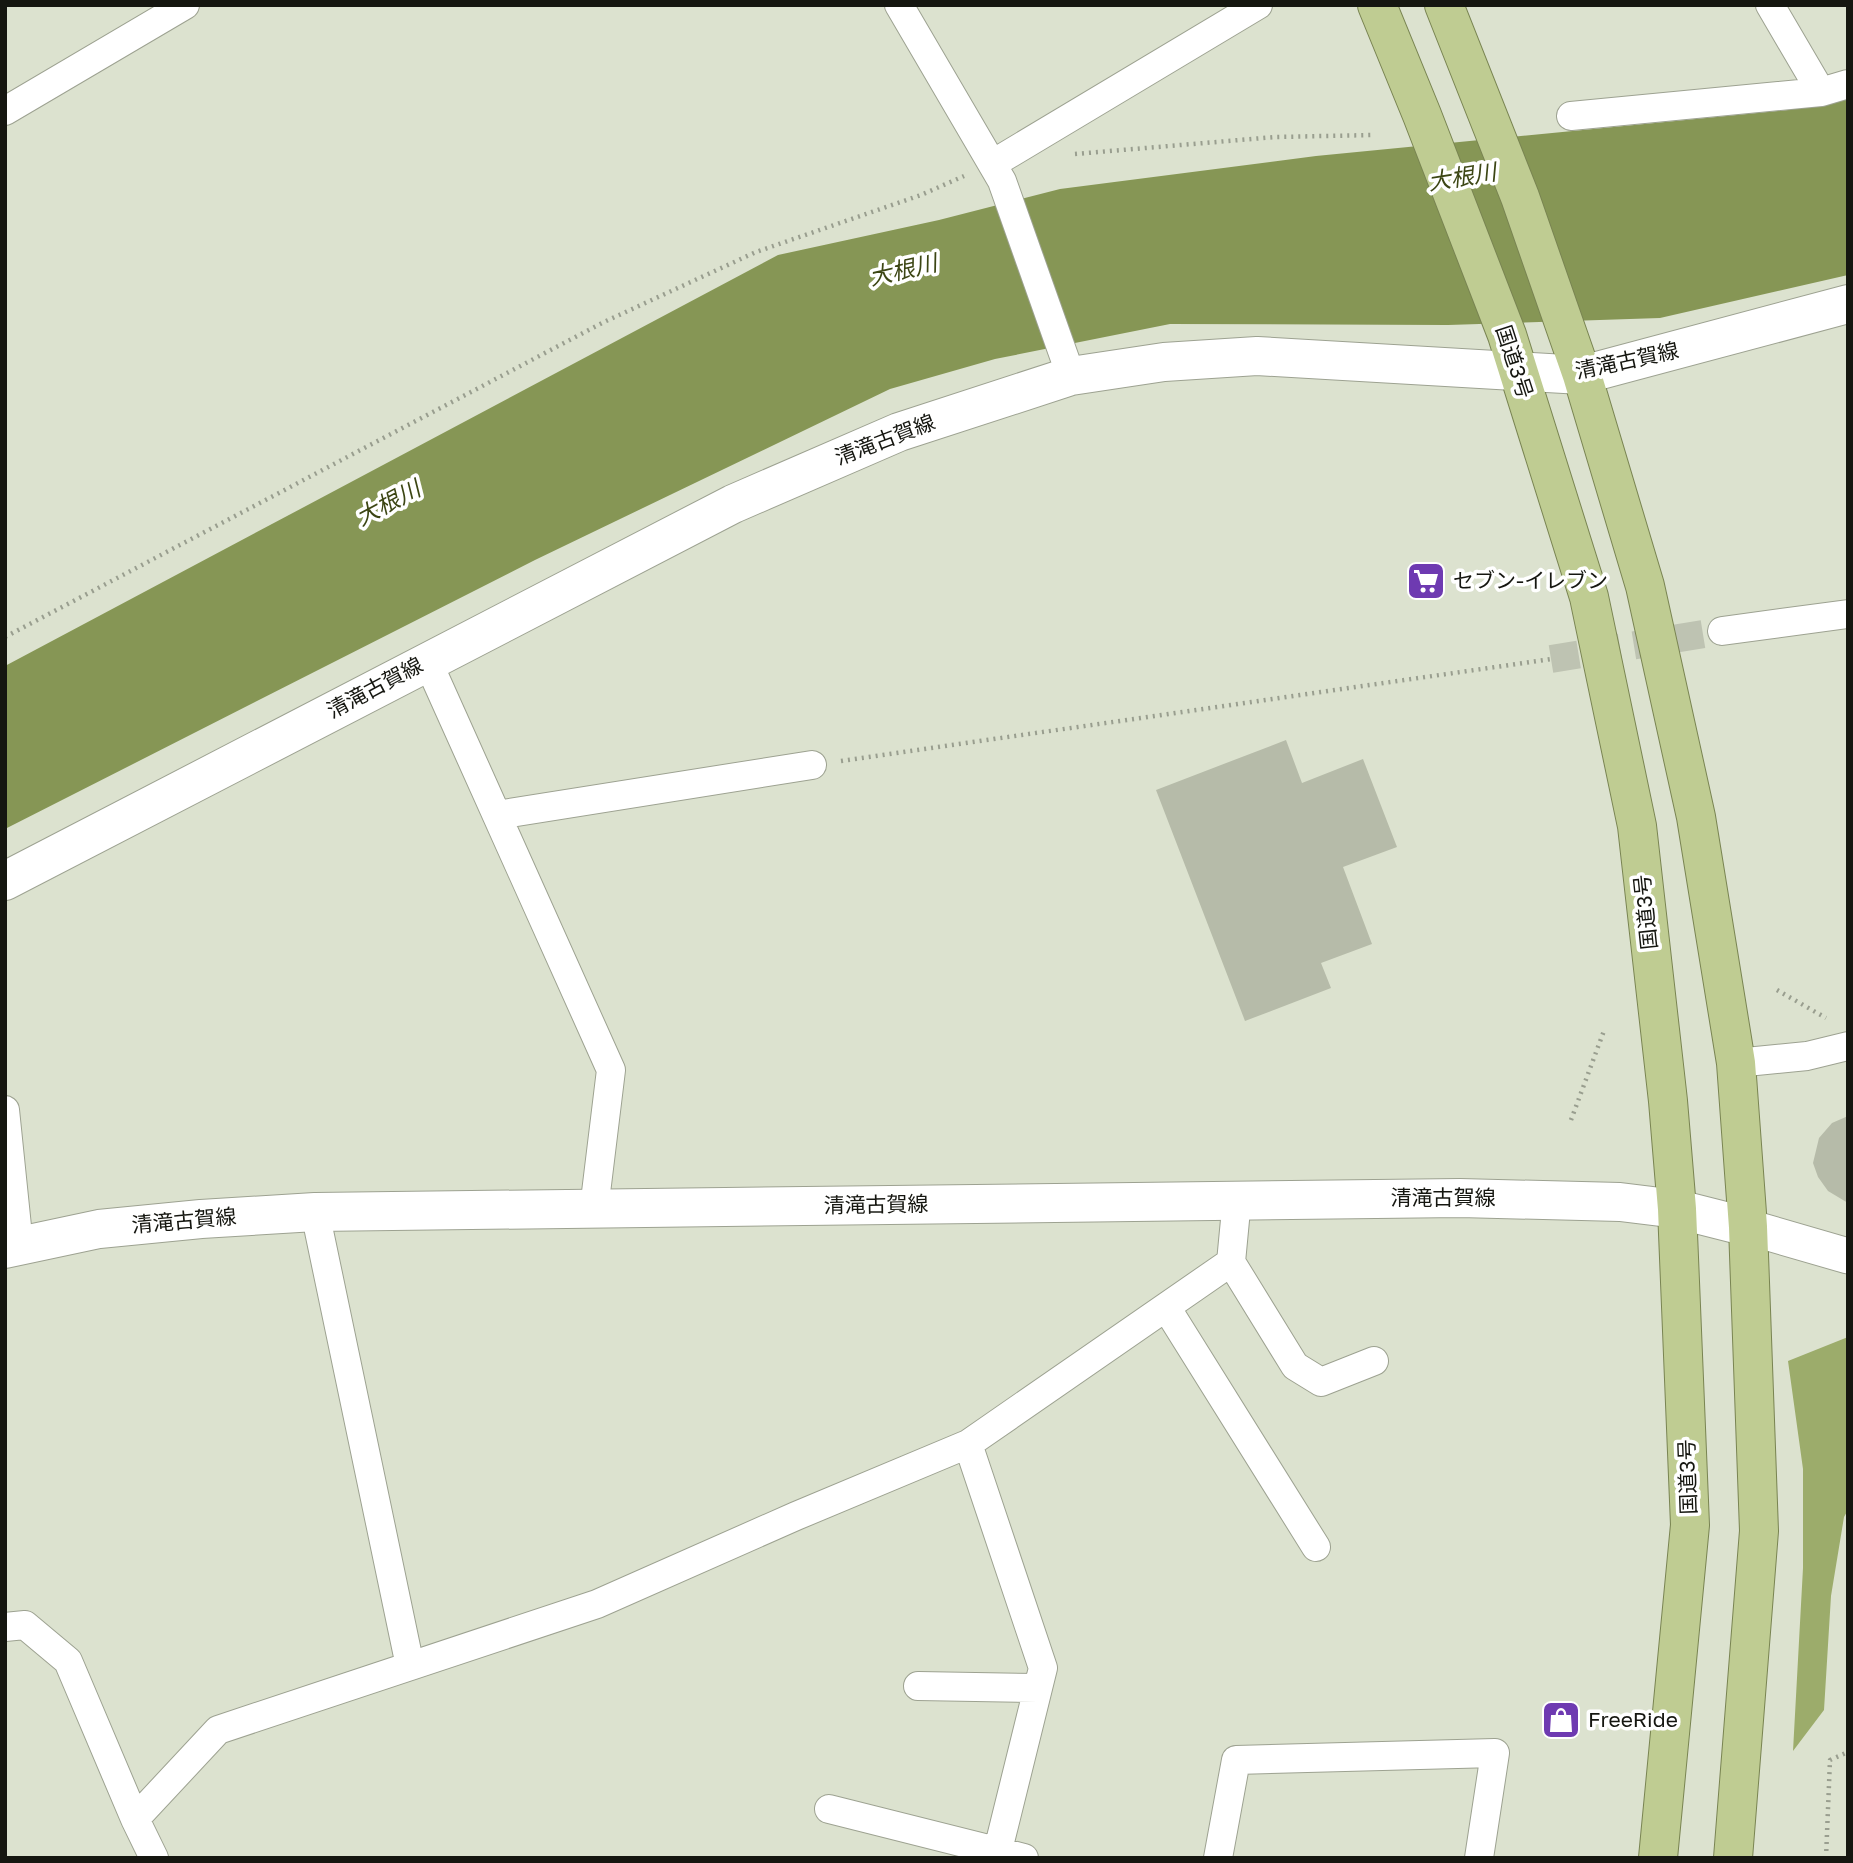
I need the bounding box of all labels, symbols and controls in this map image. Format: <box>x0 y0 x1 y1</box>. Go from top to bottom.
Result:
water label: 大根川 <box>1426 156 1501 195</box>
water label: 大根川 <box>866 247 942 290</box>
street label: 国道3号 <box>1491 322 1539 402</box>
street label: 清滝古賀線 <box>1573 336 1681 384</box>
street label: 清滝古賀線 <box>831 408 938 470</box>
water label: 大根川 <box>350 472 427 531</box>
supermarket icon: セブン-イレブン <box>1405 560 1447 602</box>
place label: セブン-イレブン <box>1453 567 1608 593</box>
street label: 清滝古賀線 <box>322 651 427 723</box>
street label: 国道3号 <box>1628 873 1662 951</box>
street label: 清滝古賀線 <box>1391 1184 1496 1210</box>
street label: 清滝古賀線 <box>823 1190 929 1218</box>
street label: 清滝古賀線 <box>130 1202 237 1238</box>
street label: 国道3号 <box>1673 1439 1701 1515</box>
shop icon: FreeRide <box>1540 1699 1582 1741</box>
place label: FreeRide <box>1588 1706 1678 1732</box>

